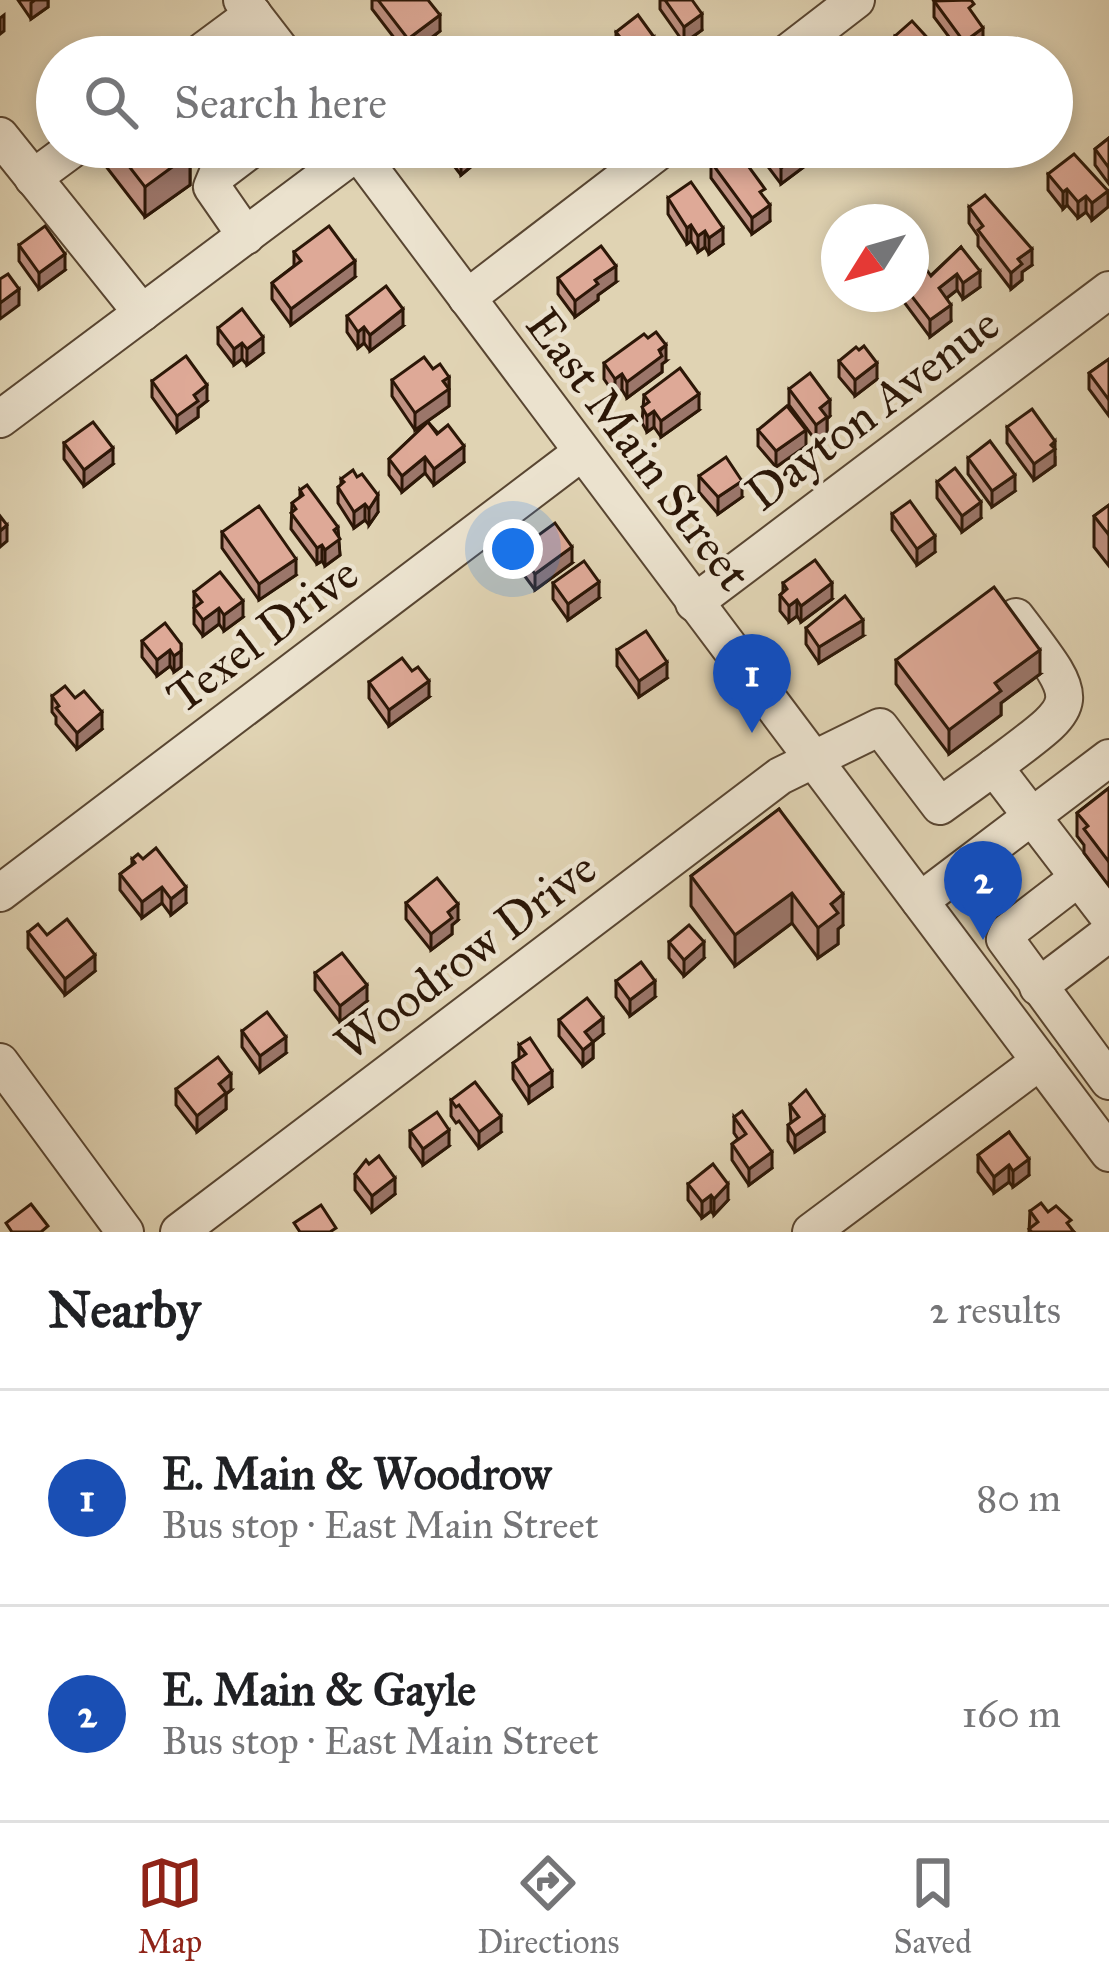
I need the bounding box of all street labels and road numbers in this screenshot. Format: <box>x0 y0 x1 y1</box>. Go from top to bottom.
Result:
street label: Dayton Avenue <box>734 294 1011 523</box>
street label: East Main Street <box>513 297 764 602</box>
street label: Texel Drive <box>155 543 369 725</box>
street label: Woodrow Drive <box>323 838 608 1073</box>

